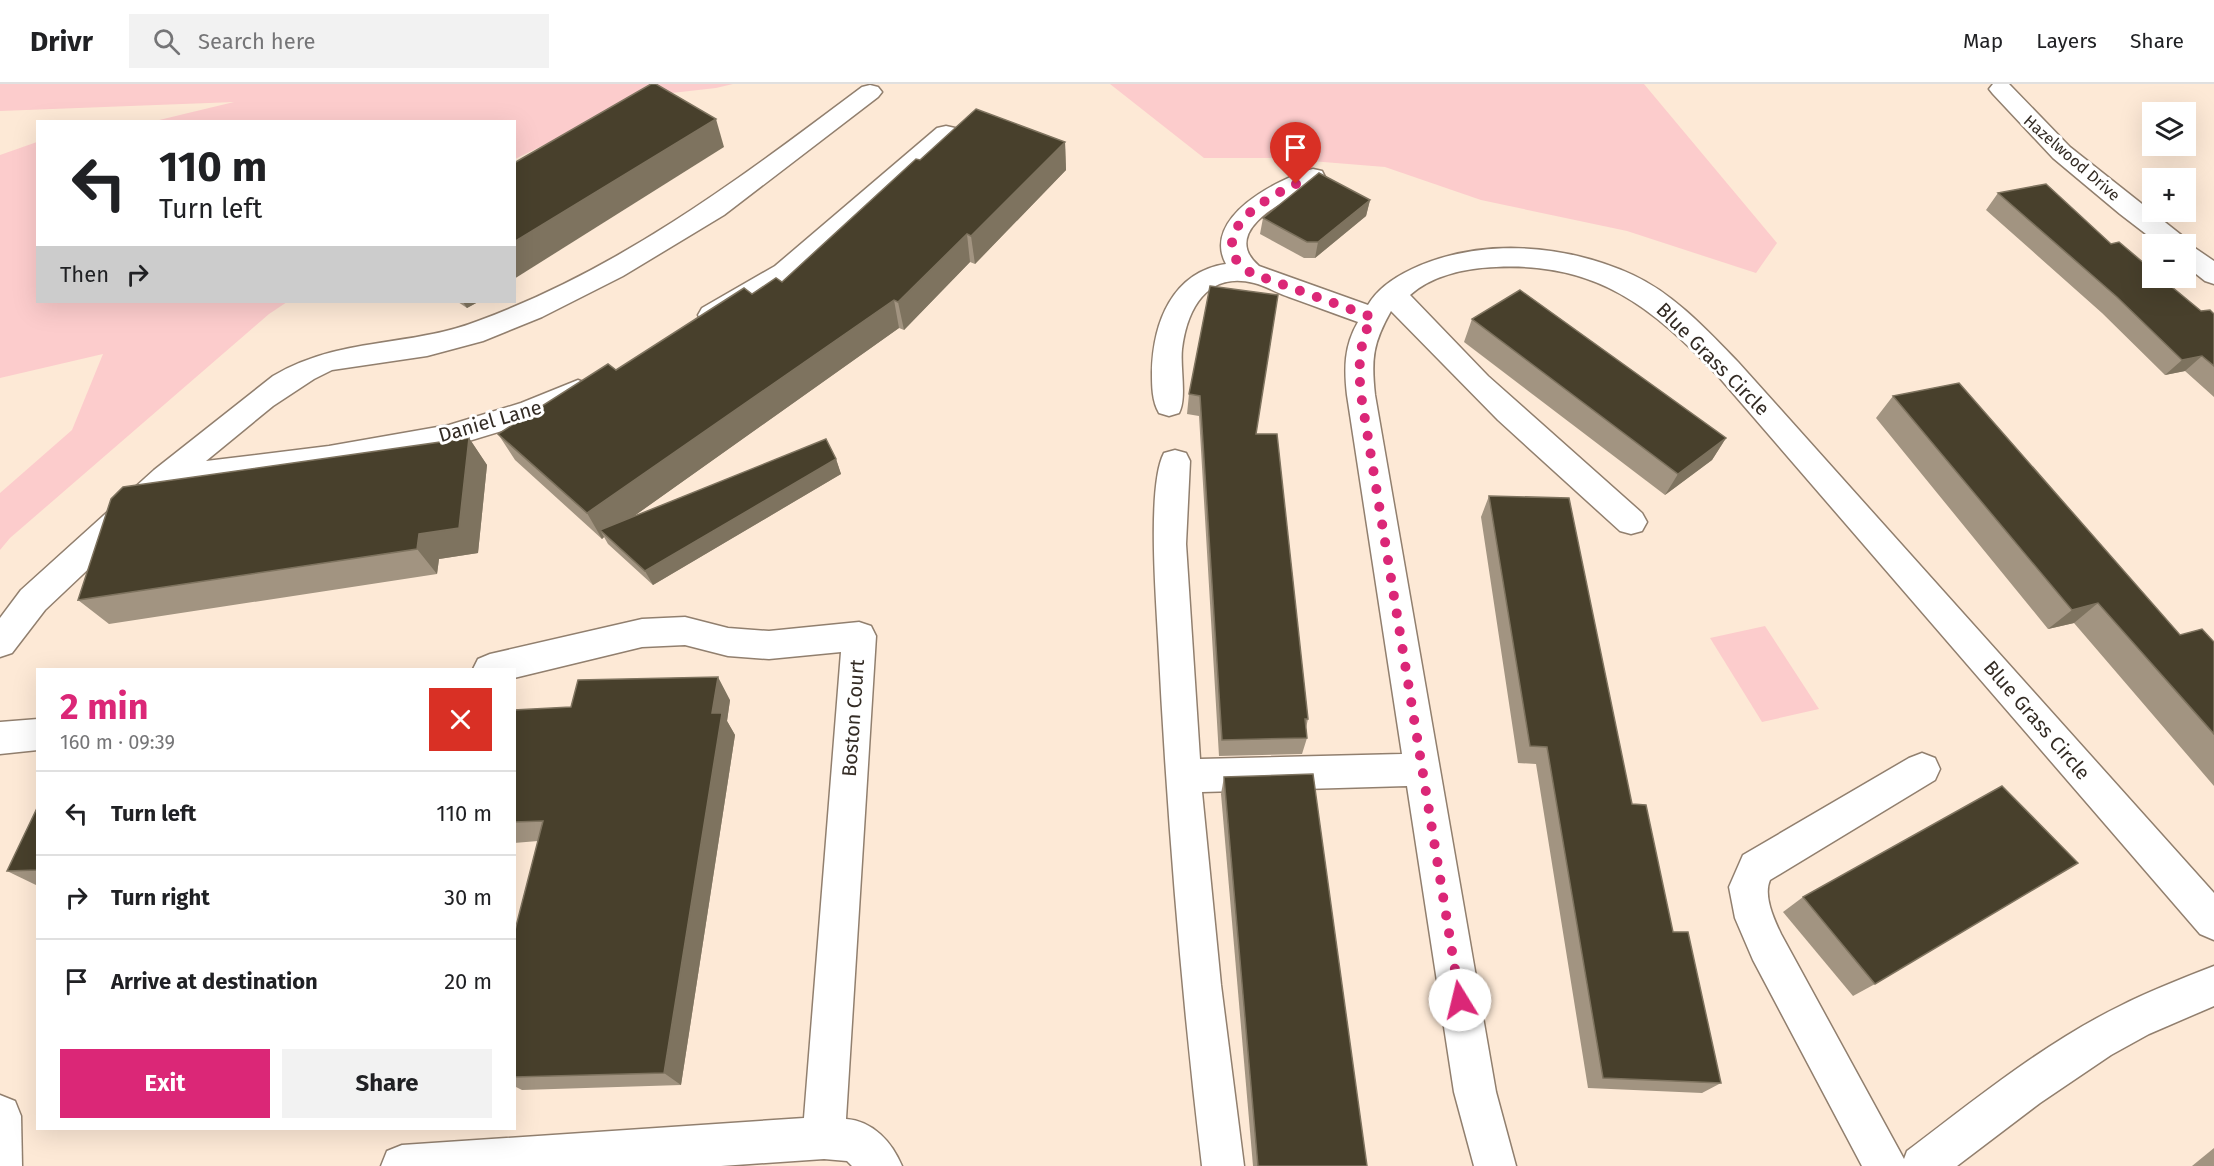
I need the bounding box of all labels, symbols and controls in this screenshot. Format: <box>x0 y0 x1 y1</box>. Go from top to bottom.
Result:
search box <box>129 14 549 68</box>
text: Drivr <box>30 25 93 58</box>
icon: search <box>150 25 183 58</box>
text: Search here <box>198 28 315 55</box>
text: Map <box>1963 28 2003 54</box>
text: Layers <box>2036 28 2097 54</box>
text: Share <box>2130 28 2184 54</box>
map controls <box>2142 102 2196 288</box>
button: layers <box>2142 102 2196 156</box>
street label: Hazelwood Drive <box>2020 111 2124 205</box>
pin <box>1270 122 1321 184</box>
icon: arrive <box>1279 131 1312 164</box>
text: 110 m <box>159 142 267 192</box>
icon: left <box>60 144 138 222</box>
button: + <box>2142 168 2196 222</box>
text: Turn left <box>159 193 262 225</box>
button: − <box>2142 234 2196 288</box>
icon: right <box>121 258 154 291</box>
text: Then <box>60 261 109 288</box>
street label: Blue Grass Circle <box>1651 297 1775 421</box>
street label: Daniel Lane <box>436 395 544 447</box>
street label: Blue Grass Circle <box>1979 655 2095 785</box>
street label: Boston Court <box>837 658 869 778</box>
text: 2 min <box>60 685 149 729</box>
button: close <box>429 688 492 751</box>
text: 160 m · 09:39 <box>60 730 175 754</box>
icon: left <box>60 797 93 830</box>
text: Turn left <box>111 800 196 827</box>
text: 110 m <box>436 800 492 827</box>
icon: right <box>60 881 93 914</box>
text: Turn right <box>111 884 210 911</box>
text: 30 m <box>444 884 492 911</box>
icon: arrive <box>60 965 93 998</box>
text: Arrive at destination <box>111 968 318 995</box>
text: 20 m <box>444 968 492 995</box>
position arrow <box>1428 968 1492 1032</box>
button: Exit <box>60 1049 270 1118</box>
button: Share <box>282 1049 492 1118</box>

